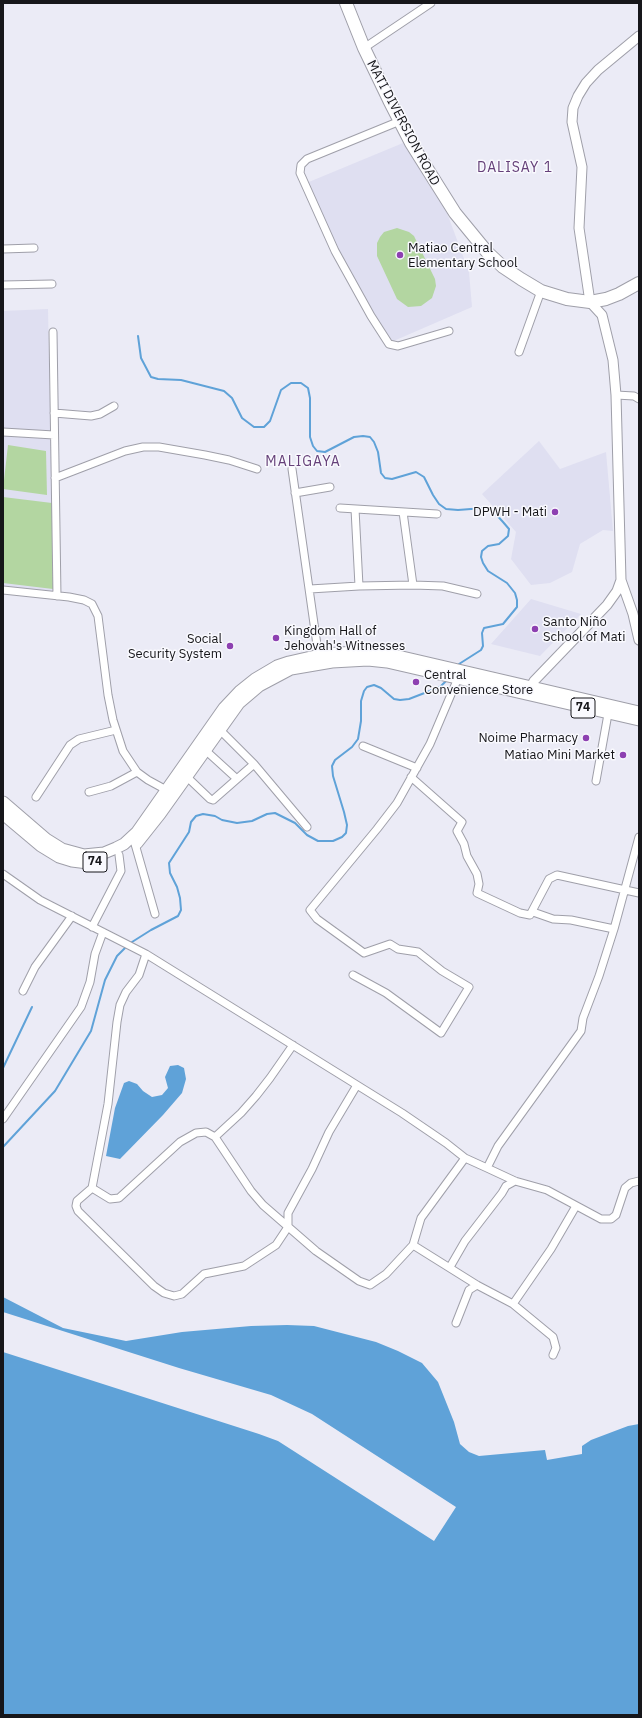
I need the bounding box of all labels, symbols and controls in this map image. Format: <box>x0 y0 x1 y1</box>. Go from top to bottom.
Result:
street label: MATI DIVERSION ROAD <box>363 58 443 188</box>
district label: DALISAY 1 <box>477 160 553 176</box>
place label: Matiao Central Elementary School <box>408 240 518 271</box>
marker: Matiao Central Elementary School <box>395 250 405 260</box>
district label: MALIGAYA <box>265 454 341 470</box>
place label: DPWH - Mati <box>473 504 547 520</box>
marker: DPWH - Mati <box>550 507 560 517</box>
place label: Santo Niño School of Mati <box>543 614 625 645</box>
place label: Kingdom Hall of Jehovah's Witnesses <box>284 623 405 654</box>
marker: Santo Niño School of Mati <box>530 624 540 634</box>
place label: Social Security System <box>128 631 222 662</box>
marker: Kingdom Hall of Jehovah's Witnesses <box>271 633 281 643</box>
marker: Social Security System <box>225 641 235 651</box>
place label: Central Convenience Store <box>424 667 533 698</box>
marker: Central Convenience Store <box>411 677 421 687</box>
road number: 74 <box>571 698 595 718</box>
place label: Noime Pharmacy <box>478 730 578 746</box>
marker: Noime Pharmacy <box>581 733 591 743</box>
place label: Matiao Mini Market <box>504 747 615 763</box>
marker: Matiao Mini Market <box>618 750 628 760</box>
road number: 74 <box>83 852 107 872</box>

